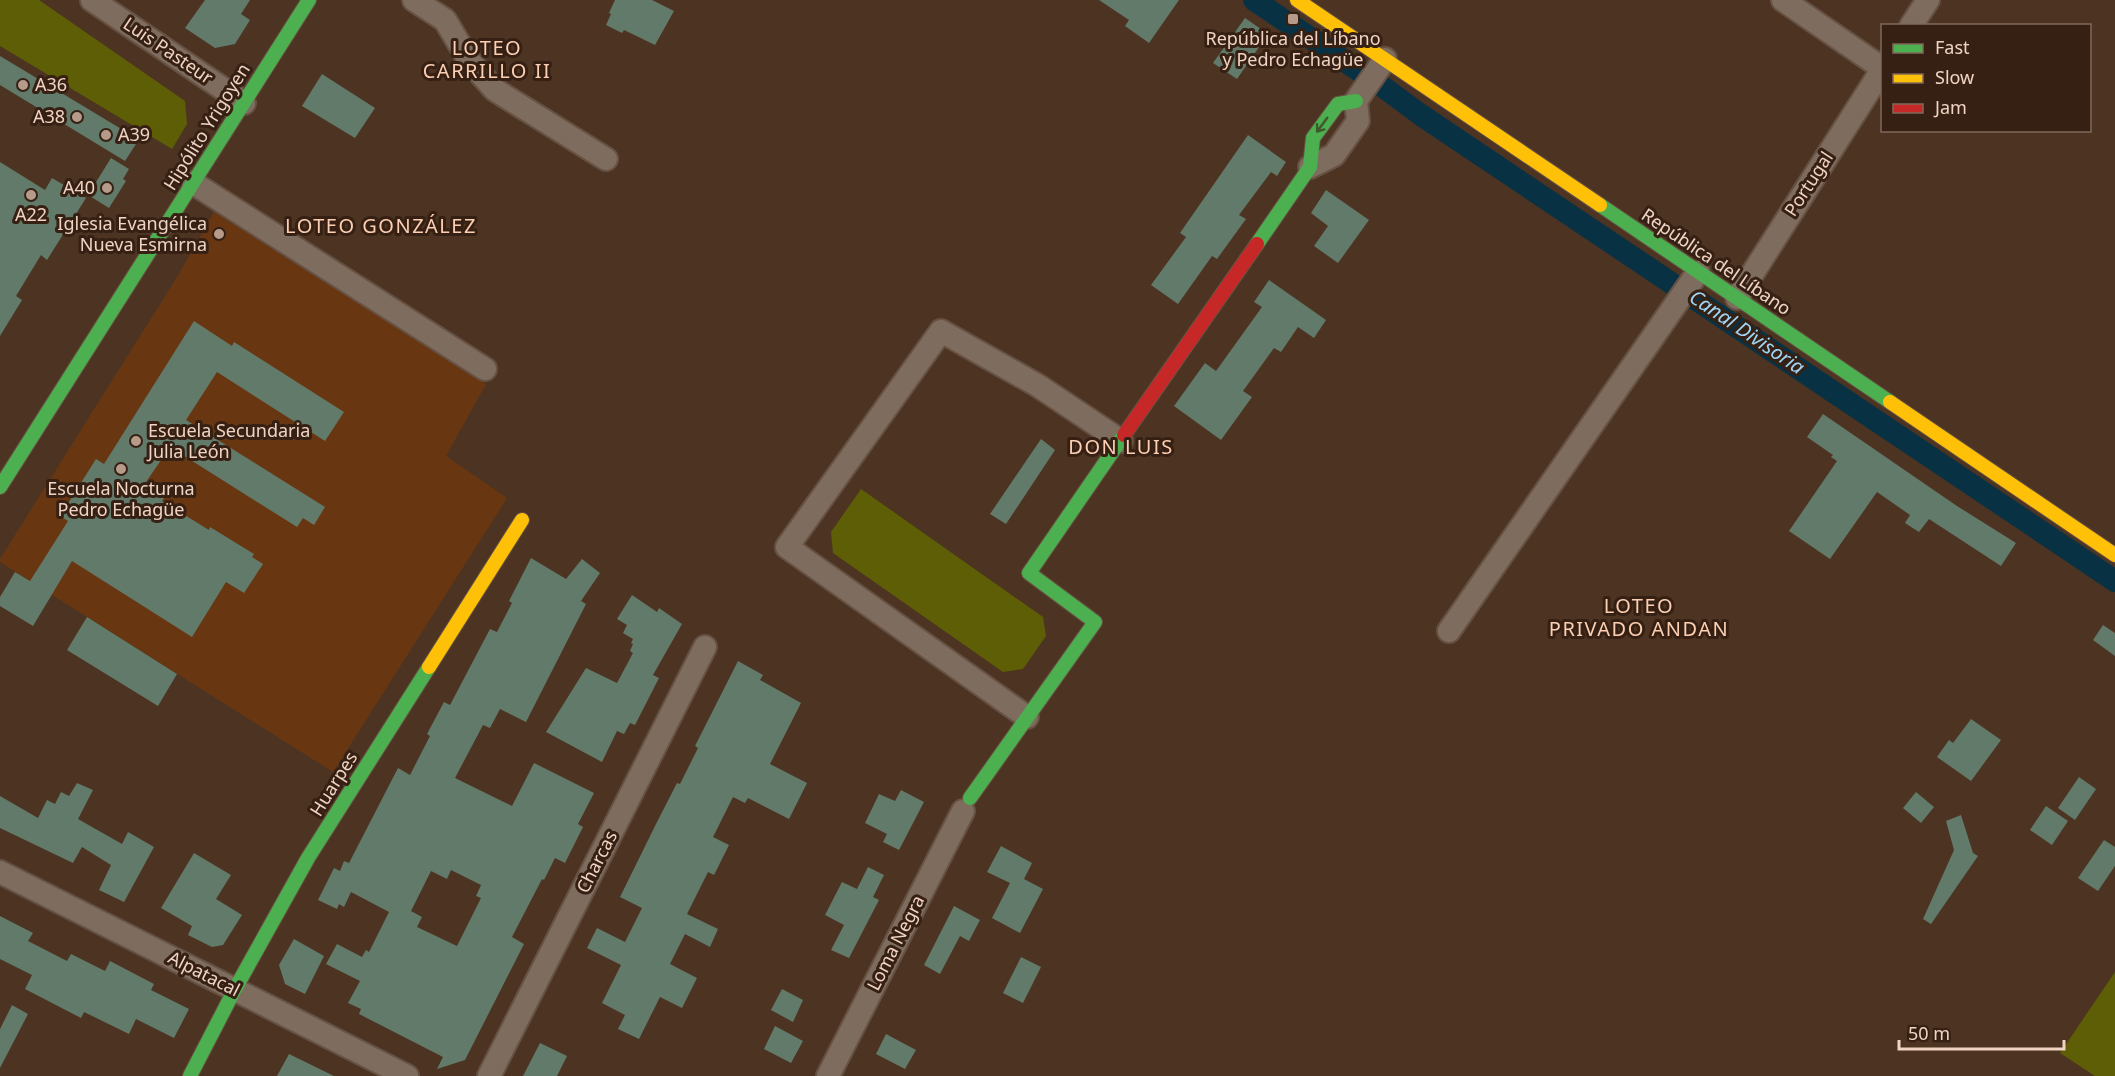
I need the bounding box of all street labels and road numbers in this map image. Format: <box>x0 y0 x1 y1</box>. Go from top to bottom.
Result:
street label: Luis Pasteur <box>119 11 219 89</box>
street label: Hipólito Yrigoyen <box>158 59 255 194</box>
street label: Portugal <box>1778 146 1838 220</box>
street label: República del Líbano <box>1637 202 1796 320</box>
street label: Huarpes <box>304 747 362 820</box>
street label: Charcas <box>570 826 622 897</box>
street label: Loma Negra <box>861 891 929 994</box>
street label: Alpatacal <box>165 945 244 1001</box>

